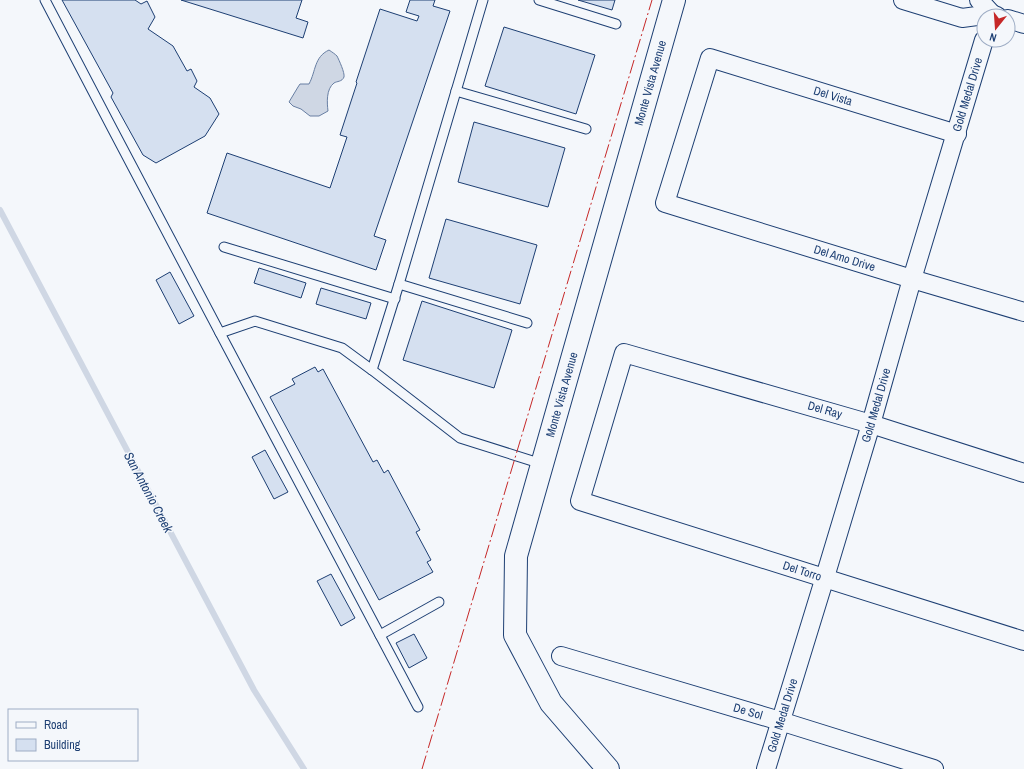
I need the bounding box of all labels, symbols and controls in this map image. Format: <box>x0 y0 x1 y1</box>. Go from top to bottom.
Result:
north arrow <box>976 8 1016 48</box>
text: N <box>988 30 998 45</box>
street label: Monte Vista Avenue <box>631 38 670 127</box>
street label: Gold Medal Drive <box>949 55 986 134</box>
street label: Del Vista <box>812 83 855 110</box>
street label: Del Amo Drive <box>812 241 877 275</box>
street label: Monte Vista Avenue <box>542 350 582 439</box>
street label: Gold Medal Drive <box>858 366 894 444</box>
street label: Del Ray <box>806 397 844 423</box>
water label: San Antonio Creek <box>120 449 177 536</box>
street label: Del Torro <box>781 557 824 585</box>
street label: Gold Medal Drive <box>764 676 801 754</box>
street label: De Sol <box>731 700 764 723</box>
legend <box>8 709 138 761</box>
text: Road <box>44 717 68 733</box>
text: Building <box>44 737 81 753</box>

